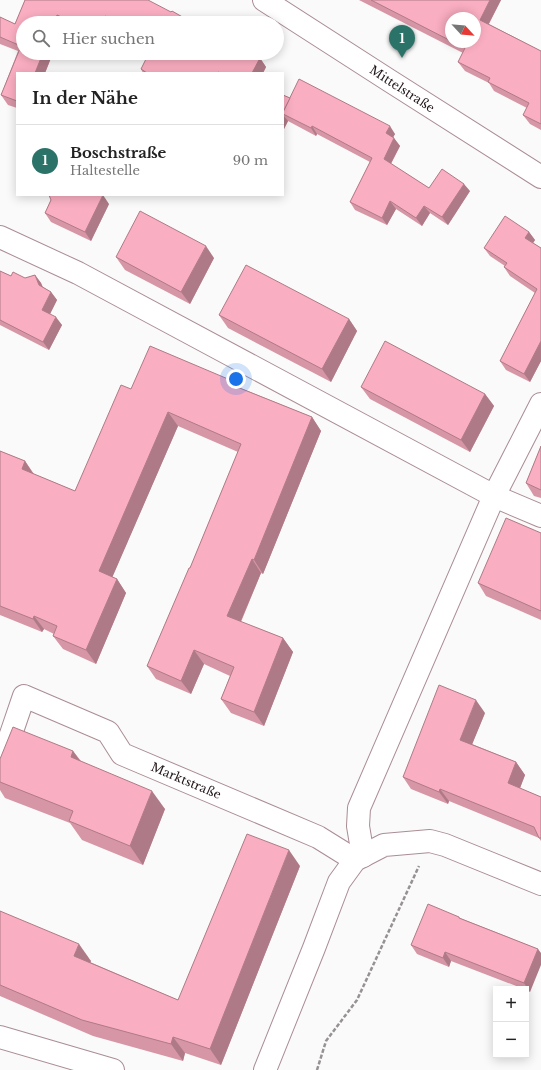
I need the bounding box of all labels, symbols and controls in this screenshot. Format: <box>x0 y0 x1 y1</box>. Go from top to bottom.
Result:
north arrow <box>445 12 481 48</box>
search box <box>16 16 284 60</box>
pin: 1 <box>389 25 415 58</box>
icon: search <box>30 27 52 49</box>
text: Hier suchen <box>62 29 155 48</box>
street label: Mittelstraße <box>367 62 438 115</box>
text: In der Nähe <box>32 88 138 109</box>
text: Boschstraße <box>70 143 166 162</box>
text: 1 <box>42 152 48 169</box>
text: 90 m <box>233 152 268 169</box>
text: Haltestelle <box>70 162 140 179</box>
your location <box>226 369 246 389</box>
street label: Marktstraße <box>149 759 224 802</box>
map controls <box>493 986 529 1058</box>
button: + <box>493 986 529 1022</box>
button: − <box>493 1022 529 1058</box>

